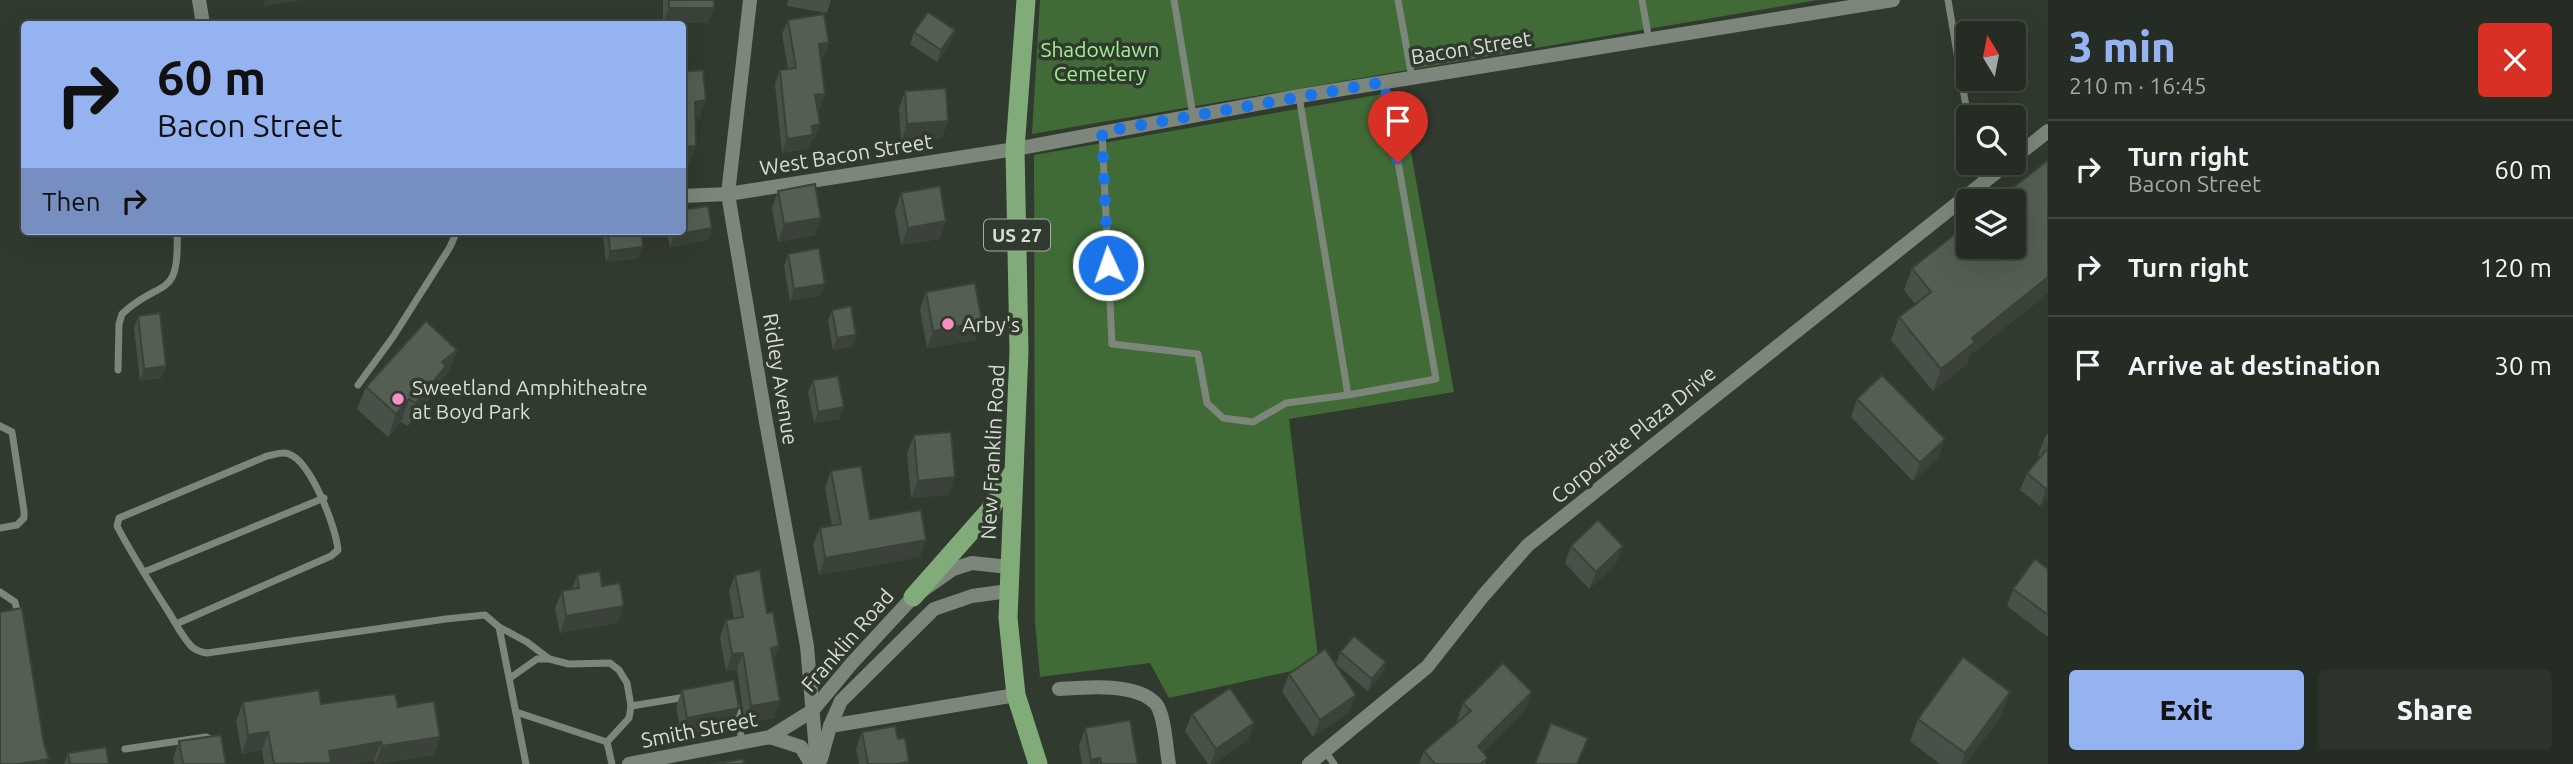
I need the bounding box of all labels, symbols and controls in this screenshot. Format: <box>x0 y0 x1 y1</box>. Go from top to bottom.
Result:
north arrow <box>1956 21 2026 91</box>
map controls <box>1956 21 2026 259</box>
text: 3 min <box>2069 23 2176 70</box>
button: close <box>2478 23 2552 97</box>
street label: Bacon Street <box>1409 26 1533 68</box>
park label: Shadowlawn Cemetery <box>1040 37 1160 85</box>
icon: right <box>42 49 133 140</box>
text: 60 m <box>157 49 266 104</box>
text: 210 m · 16:45 <box>2069 73 2207 98</box>
pin <box>1368 91 1428 163</box>
icon: arrive <box>1379 102 1417 140</box>
button: search <box>1956 105 2026 175</box>
text: Bacon Street <box>157 107 342 143</box>
street label: West Bacon Street <box>758 129 934 179</box>
text: Turn right <box>2128 142 2249 171</box>
icon: right <box>2069 150 2107 188</box>
text: 60 m <box>2494 155 2552 184</box>
text: Bacon Street <box>2128 171 2261 196</box>
icon: right <box>115 182 153 220</box>
text: Then <box>42 187 101 216</box>
button: layers <box>1956 189 2026 259</box>
road number: US 27 <box>984 219 1050 250</box>
position arrow <box>1071 228 1145 302</box>
icon: right <box>2069 248 2107 286</box>
text: Turn right <box>2128 253 2249 282</box>
text: 120 m <box>2480 253 2552 282</box>
street label: Ridley Avenue <box>759 311 803 447</box>
place label: Arby's <box>962 312 1020 336</box>
marker: Arby's <box>940 316 956 332</box>
icon: arrive <box>2069 346 2107 384</box>
text: Arrive at destination <box>2128 351 2381 380</box>
text: 30 m <box>2494 351 2552 380</box>
street label: Corporate Plaza Drive <box>1546 360 1720 508</box>
street label: New Franklin Road <box>975 364 1009 540</box>
place label: Sweetland Amphitheatre at Boyd Park <box>412 375 648 423</box>
marker: Sweetland Amphitheatre at Boyd Park <box>390 391 406 407</box>
street label: Franklin Road <box>796 584 898 696</box>
button: Exit <box>2069 670 2304 750</box>
button: Share <box>2318 670 2552 750</box>
street label: Smith Street <box>639 706 759 752</box>

